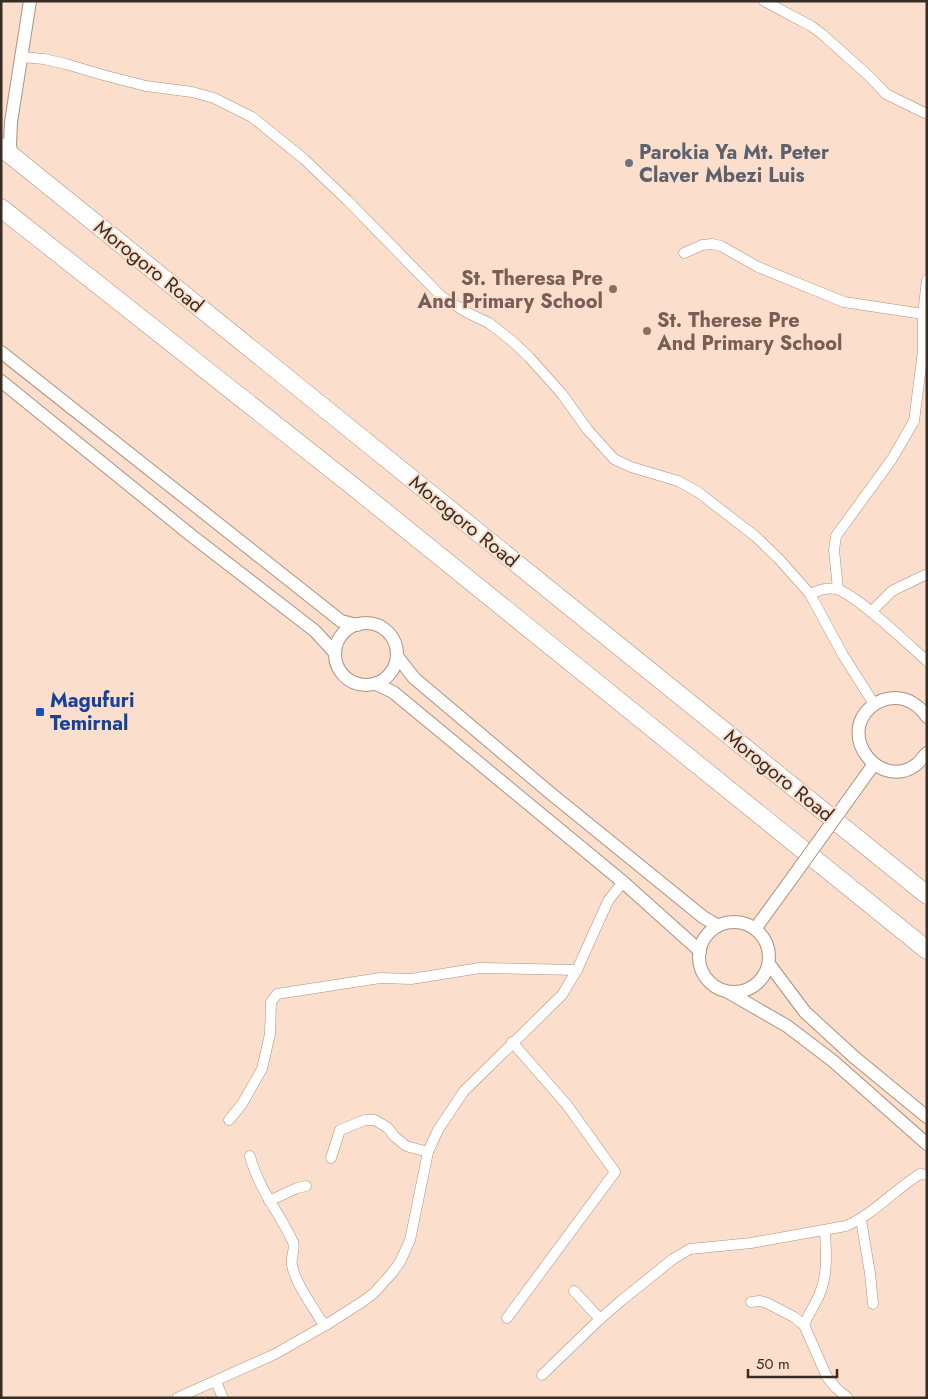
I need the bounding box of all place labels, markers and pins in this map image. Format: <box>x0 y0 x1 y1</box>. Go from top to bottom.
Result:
place label: Parokia Ya Mt. Peter Claver Mbezi Luis <box>639 138 830 190</box>
marker: Parokia Ya Mt. Peter Claver Mbezi Luis <box>623 157 635 169</box>
place label: St. Theresa Pre And Primary School <box>416 264 603 316</box>
marker: St. Theresa Pre And Primary School <box>607 283 619 295</box>
place label: St. Therese Pre And Primary School <box>656 306 843 358</box>
marker: St. Therese Pre And Primary School <box>641 325 653 337</box>
place label: Magufuri Temirnal <box>50 686 134 738</box>
marker: Magufuri Temirnal <box>34 706 46 718</box>

